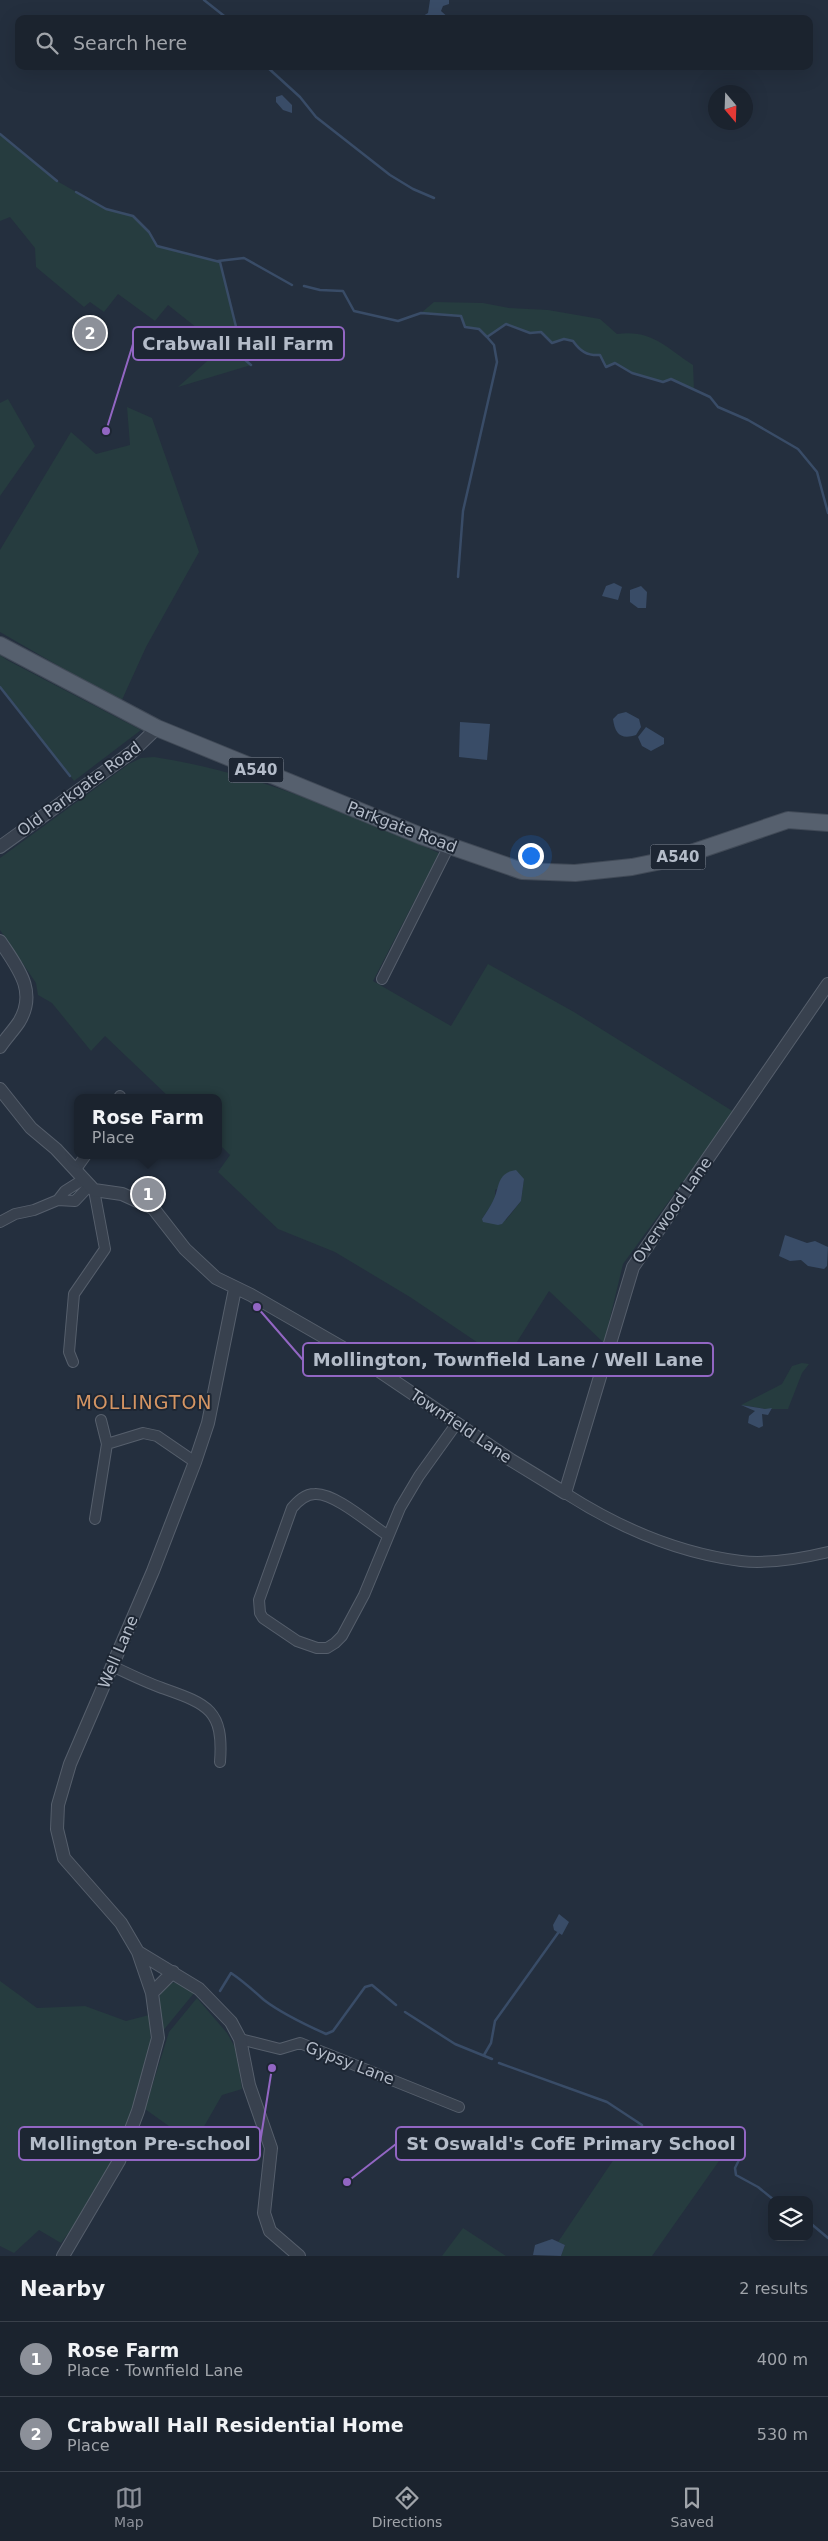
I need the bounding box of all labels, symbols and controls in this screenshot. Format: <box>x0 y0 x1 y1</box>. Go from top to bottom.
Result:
search box <box>15 15 813 70</box>
icon: search <box>33 29 61 57</box>
text: Search here <box>73 32 187 54</box>
north arrow <box>708 85 753 130</box>
pin: 2 <box>74 314 106 352</box>
callout: Crabwall Hall Farm <box>133 327 344 360</box>
text: Crabwall Hall Farm <box>142 333 334 354</box>
street label: Old Parkgate Road <box>13 738 145 840</box>
road number: A540 <box>228 758 284 782</box>
street label: Parkgate Road <box>344 797 460 857</box>
your location <box>518 843 544 869</box>
road number: A540 <box>650 844 706 870</box>
popup <box>74 1094 222 1159</box>
text: Rose Farm <box>92 1106 204 1128</box>
text: Place <box>92 1128 134 1147</box>
street label: Overwood Lane <box>628 1153 716 1267</box>
pin: 1 <box>132 1175 164 1213</box>
callout: Mollington, Townfield Lane / Well Lane <box>303 1343 713 1376</box>
text: Mollington, Townfield Lane / Well Lane <box>313 1349 703 1370</box>
street label: Townfield Lane <box>406 1384 515 1467</box>
district label: MOLLINGTON <box>75 1391 213 1413</box>
street label: Well Lane <box>94 1613 142 1691</box>
street label: Gypsy Lane <box>303 2037 397 2089</box>
callout: Mollington Pre-school <box>19 2127 260 2160</box>
callout: St Oswald's CofE Primary School <box>396 2127 745 2160</box>
text: Mollington Pre-school <box>29 2133 251 2154</box>
text: St Oswald's CofE Primary School <box>406 2133 736 2154</box>
map controls <box>768 2196 813 2241</box>
button: layers <box>768 2196 813 2241</box>
text: Nearby <box>20 2277 105 2301</box>
text: 2 results <box>739 2279 808 2298</box>
text: Rose Farm <box>67 2339 179 2361</box>
text: 1 <box>30 2350 42 2369</box>
text: 400 m <box>757 2350 808 2369</box>
text: Place · Townfield Lane <box>67 2361 243 2380</box>
text: Crabwall Hall Residential Home <box>67 2414 404 2436</box>
text: 2 <box>30 2425 42 2444</box>
text: 530 m <box>757 2425 808 2444</box>
text: Place <box>67 2436 110 2455</box>
tab: Map <box>114 2484 144 2530</box>
tab: Directions <box>372 2484 442 2530</box>
tab: Saved <box>671 2484 714 2530</box>

